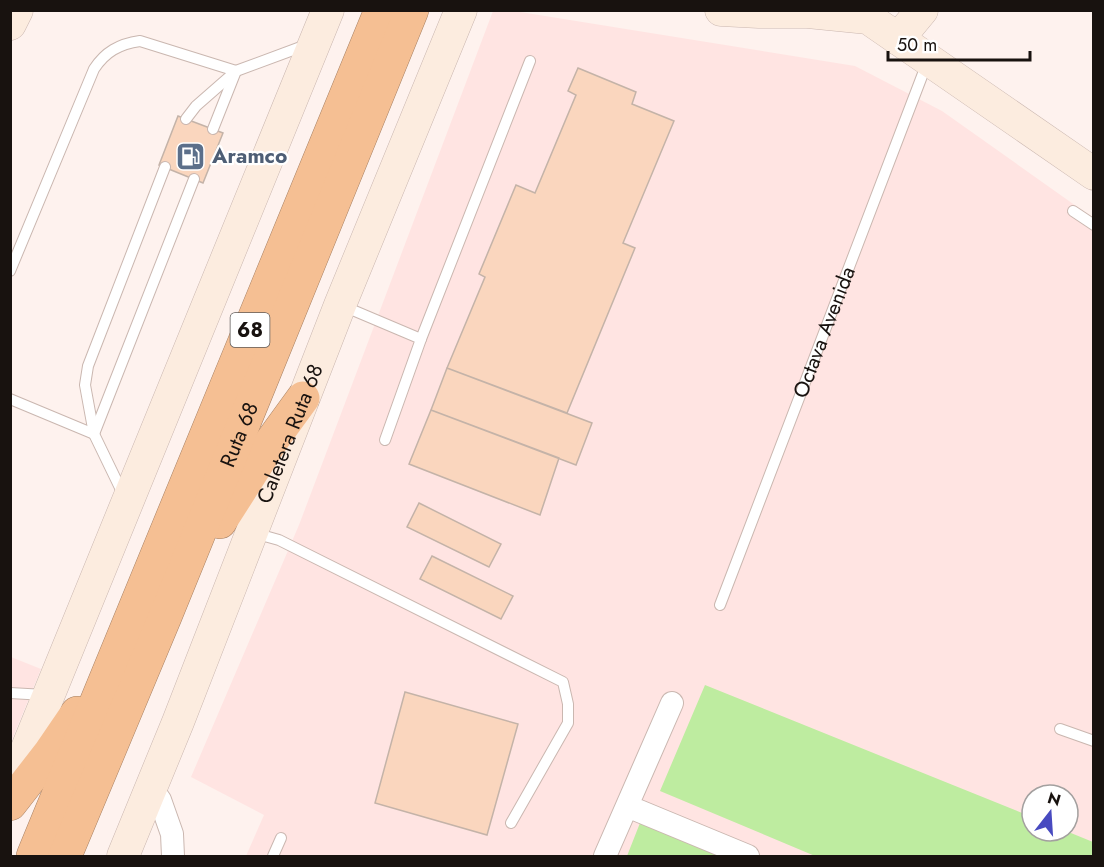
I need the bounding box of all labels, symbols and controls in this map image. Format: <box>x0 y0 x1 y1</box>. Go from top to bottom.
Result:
scale bar <box>888 24 1030 62</box>
text: 50 m <box>897 32 937 58</box>
fuel station icon: Aramco <box>175 140 207 172</box>
place label: Aramco <box>211 141 287 171</box>
street label: Octava Avenida <box>785 262 863 402</box>
road number: 68 <box>230 313 270 347</box>
street label: Caletera Ruta 68 <box>249 360 331 508</box>
street label: Ruta 68 <box>213 398 266 472</box>
north arrow <box>1020 783 1080 843</box>
text: N <box>1045 786 1064 812</box>

